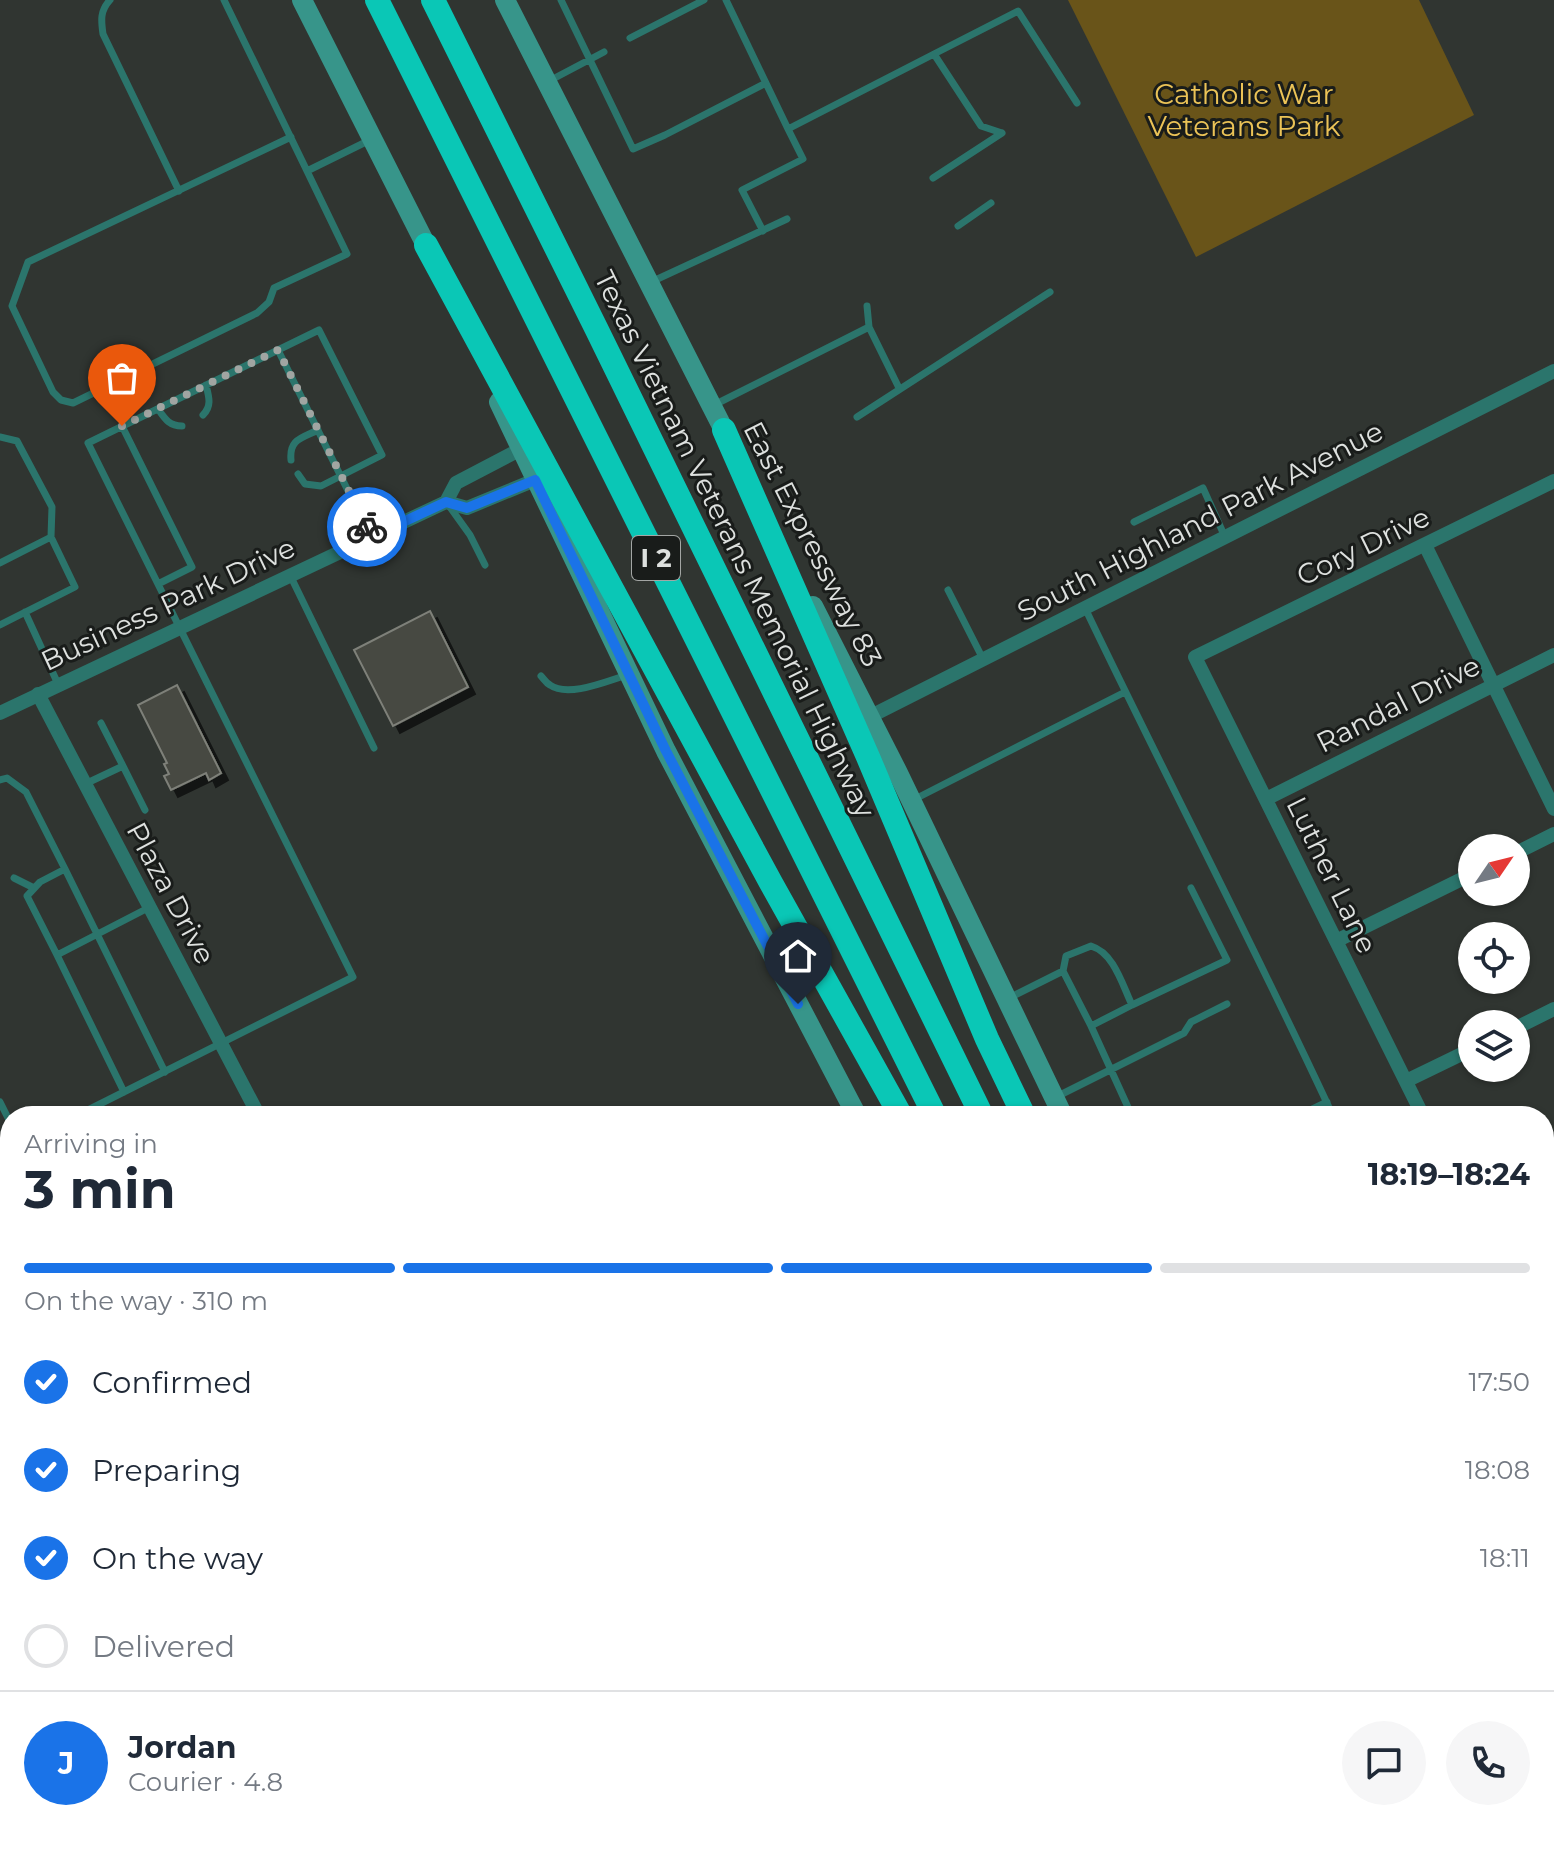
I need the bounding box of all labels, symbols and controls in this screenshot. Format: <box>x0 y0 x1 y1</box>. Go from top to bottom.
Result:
park label: Catholic War Veterans Park <box>1147 77 1341 143</box>
street label: Texas Vietnam Veterans Memorial Highway <box>587 265 883 824</box>
pin <box>88 344 156 426</box>
icon: bag <box>100 356 144 400</box>
street label: South Highland Park Avenue <box>1011 414 1389 628</box>
street label: East Expressway 83 <box>736 416 890 672</box>
courier <box>327 487 407 567</box>
street label: Cory Drive <box>1291 499 1435 593</box>
icon: bike <box>345 505 389 549</box>
street label: Business Park Drive <box>36 530 300 678</box>
road number: I 2 <box>632 536 680 580</box>
street label: Randal Drive <box>1310 648 1486 760</box>
street label: Luther Lane <box>1280 791 1384 959</box>
street label: Plaza Drive <box>119 816 223 970</box>
north arrow <box>1458 834 1530 906</box>
map controls <box>1458 834 1530 1082</box>
pin <box>764 922 832 1004</box>
button: locate <box>1458 922 1530 994</box>
icon: home <box>776 934 820 978</box>
button: layers <box>1458 1010 1530 1082</box>
text: Arriving in <box>24 1128 158 1160</box>
text: 18:19–18:24 <box>1368 1156 1530 1193</box>
text: 3 min <box>24 1158 176 1221</box>
text: On the way · 310 m <box>24 1285 268 1317</box>
icon: check <box>24 1360 68 1404</box>
text: Confirmed <box>92 1364 252 1401</box>
text: 17:50 <box>1468 1366 1530 1398</box>
icon: check <box>24 1448 68 1492</box>
text: Preparing <box>92 1452 241 1489</box>
text: 18:08 <box>1465 1454 1530 1486</box>
icon: check <box>24 1536 68 1580</box>
text: On the way <box>92 1540 263 1577</box>
text: 18:11 <box>1480 1542 1530 1574</box>
text: Delivered <box>92 1628 235 1665</box>
button: chat <box>1342 1721 1426 1805</box>
button: phone <box>1446 1721 1530 1805</box>
text: Jordan <box>128 1729 237 1766</box>
text: J <box>58 1745 74 1782</box>
text: Courier · 4.8 <box>128 1766 283 1798</box>

